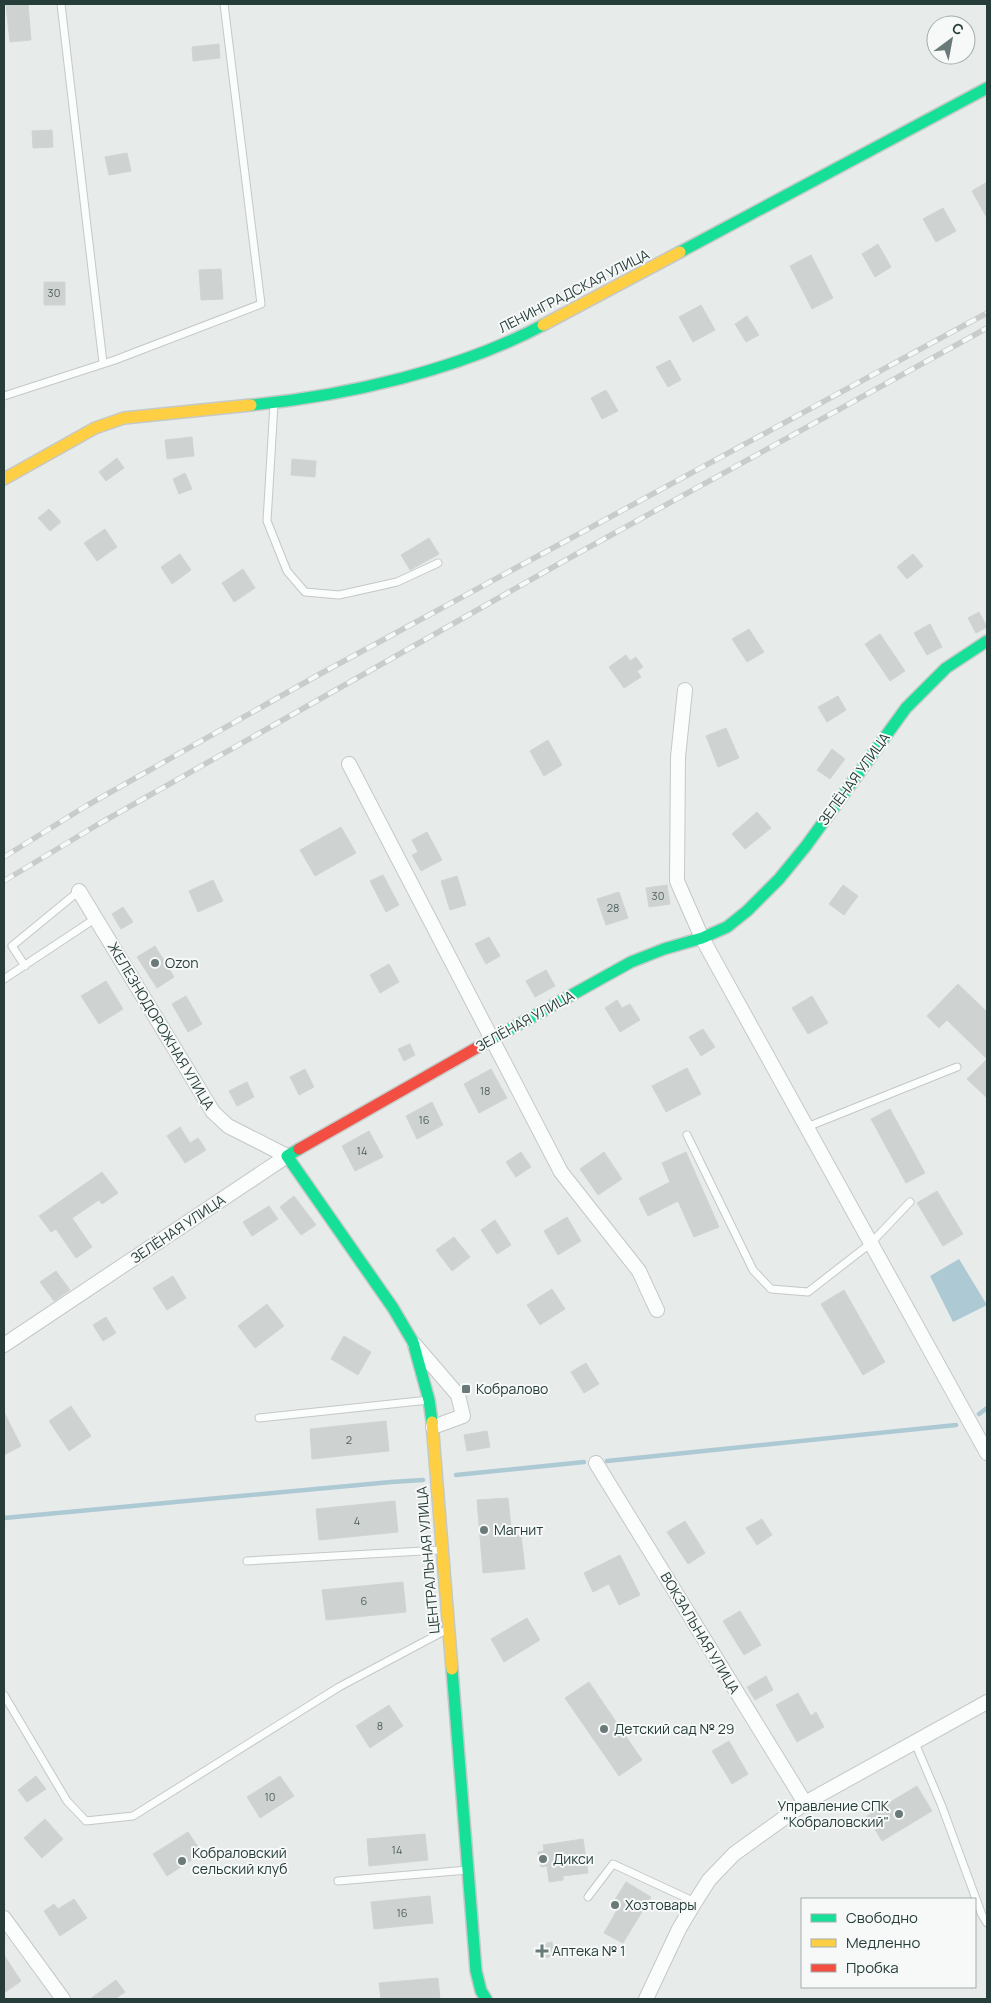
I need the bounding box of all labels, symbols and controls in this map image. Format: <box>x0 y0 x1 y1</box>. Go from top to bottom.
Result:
north arrow <box>926 15 976 65</box>
text: С <box>949 18 968 39</box>
street label: ЛЕНИНГРАДСКАЯ УЛИЦА <box>495 244 652 337</box>
house number: 30 <box>48 285 60 300</box>
street label: ЗЕЛЁНАЯ УЛИЦА <box>814 728 894 829</box>
house number: 30 <box>652 888 664 903</box>
house number: 28 <box>607 900 619 915</box>
street label: ЖЕЛЕЗНОДОРОЖНАЯ УЛИЦА <box>104 938 219 1113</box>
place label: Ozon <box>165 953 199 972</box>
marker: Ozon <box>149 957 161 969</box>
street label: ЗЕЛЁНАЯ УЛИЦА <box>472 985 578 1056</box>
house number: 18 <box>480 1083 490 1098</box>
house number: 16 <box>418 1112 430 1127</box>
house number: 14 <box>357 1143 367 1158</box>
street label: ЗЕЛЁНАЯ УЛИЦА <box>127 1190 229 1267</box>
place label: Кобралово <box>476 1379 548 1398</box>
marker: Кобралово <box>460 1383 472 1395</box>
house number: 2 <box>346 1432 352 1447</box>
street label: ЦЕНТРАЛЬНАЯ УЛИЦА <box>412 1485 443 1635</box>
house number: 4 <box>354 1513 360 1528</box>
place label: Магнит <box>494 1520 543 1539</box>
marker: Магнит <box>478 1524 490 1536</box>
street label: ВОКЗАЛЬНАЯ УЛИЦА <box>657 1568 744 1697</box>
house number: 6 <box>361 1593 368 1608</box>
house number: 8 <box>377 1718 383 1733</box>
place label: Детский сад № 29 <box>614 1719 734 1738</box>
marker: Детский сад № 29 <box>598 1723 610 1735</box>
house number: 10 <box>264 1789 276 1804</box>
place label: Управление СПК "Кобраловский" <box>778 1796 890 1831</box>
marker: Управление СПК "Кобраловский" <box>893 1808 905 1820</box>
house number: 14 <box>392 1842 402 1857</box>
place label: Кобраловский сельский клуб <box>192 1843 287 1878</box>
place label: Дикси <box>553 1849 594 1868</box>
marker: Дикси <box>537 1853 549 1865</box>
marker: Кобраловский сельский клуб <box>176 1855 188 1867</box>
place label: Хозтовары <box>625 1895 697 1914</box>
legend <box>801 1898 976 1988</box>
marker: Хозтовары <box>609 1899 621 1911</box>
house number: 16 <box>396 1905 408 1920</box>
text: Свободно <box>846 1907 918 1928</box>
text: Медленно <box>846 1932 920 1953</box>
place label: Аптека № 1 <box>552 1941 625 1960</box>
marker: Аптека № 1 <box>536 1945 548 1957</box>
text: Пробка <box>846 1957 899 1978</box>

